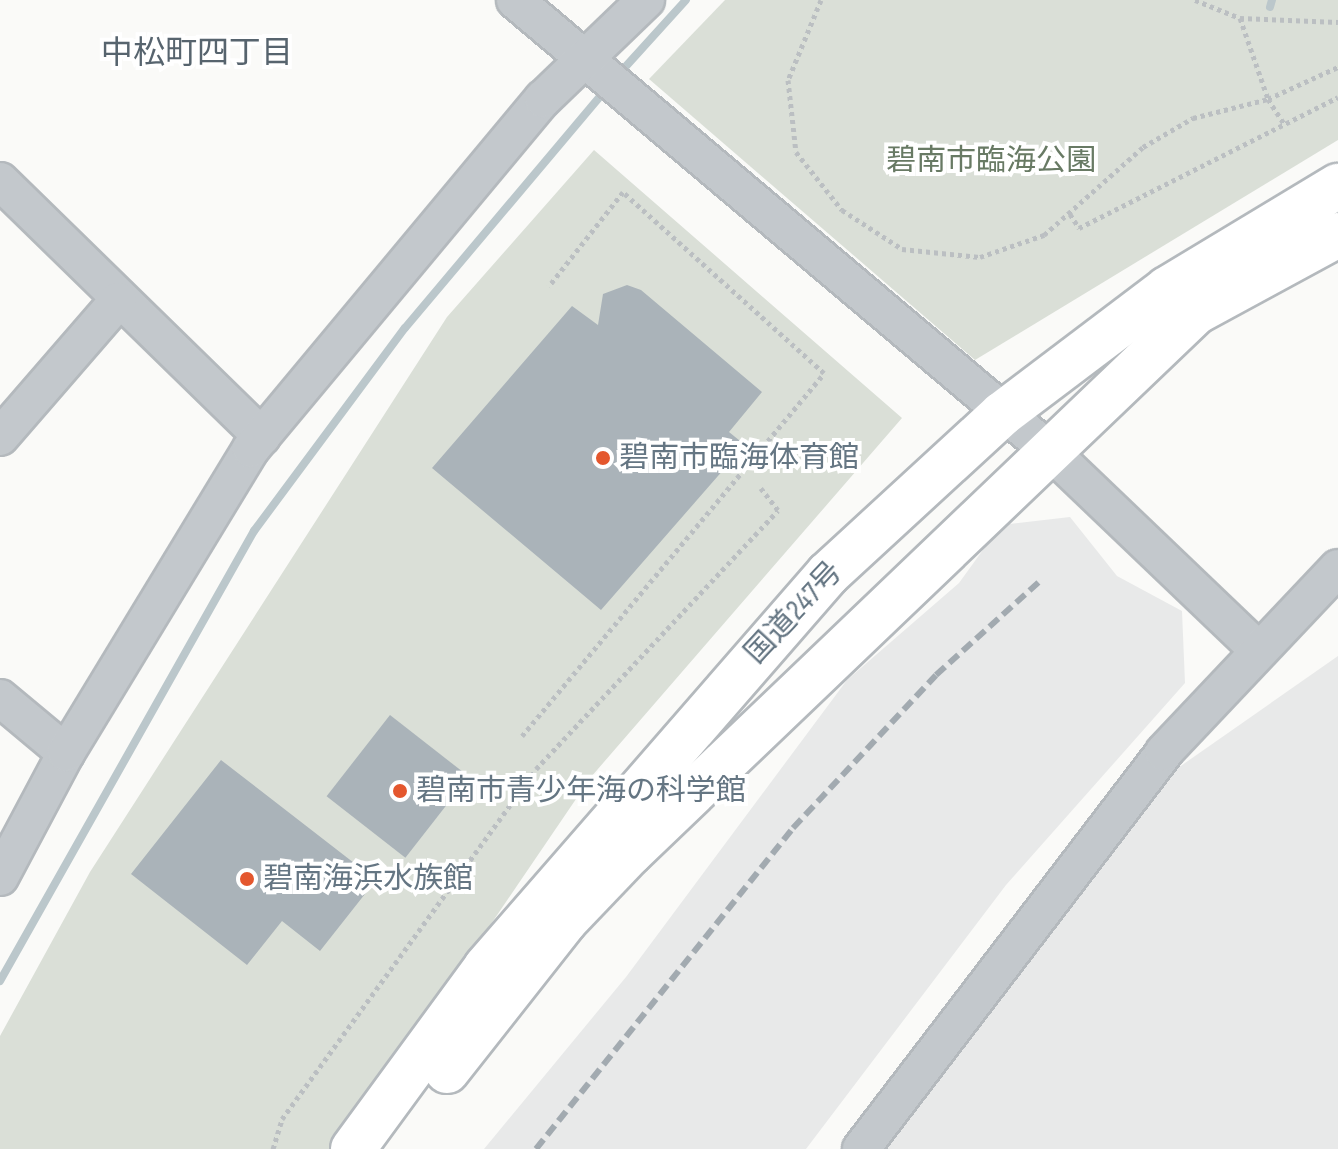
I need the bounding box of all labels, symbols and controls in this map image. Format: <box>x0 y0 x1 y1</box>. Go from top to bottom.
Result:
district label: 中松町四丁目 <box>101 35 293 73</box>
park label: 碧南市臨海公園 <box>886 143 1096 179</box>
place label: 碧南市臨海体育館 <box>619 440 859 476</box>
marker: 碧南市臨海体育館 <box>594 449 612 467</box>
street label: 国道247号 <box>738 554 850 672</box>
place label: 碧南市青少年海の科学館 <box>416 773 746 809</box>
marker: 碧南市青少年海の科学館 <box>391 782 409 800</box>
place label: 碧南海浜水族館 <box>263 861 473 897</box>
marker: 碧南海浜水族館 <box>238 870 256 888</box>

